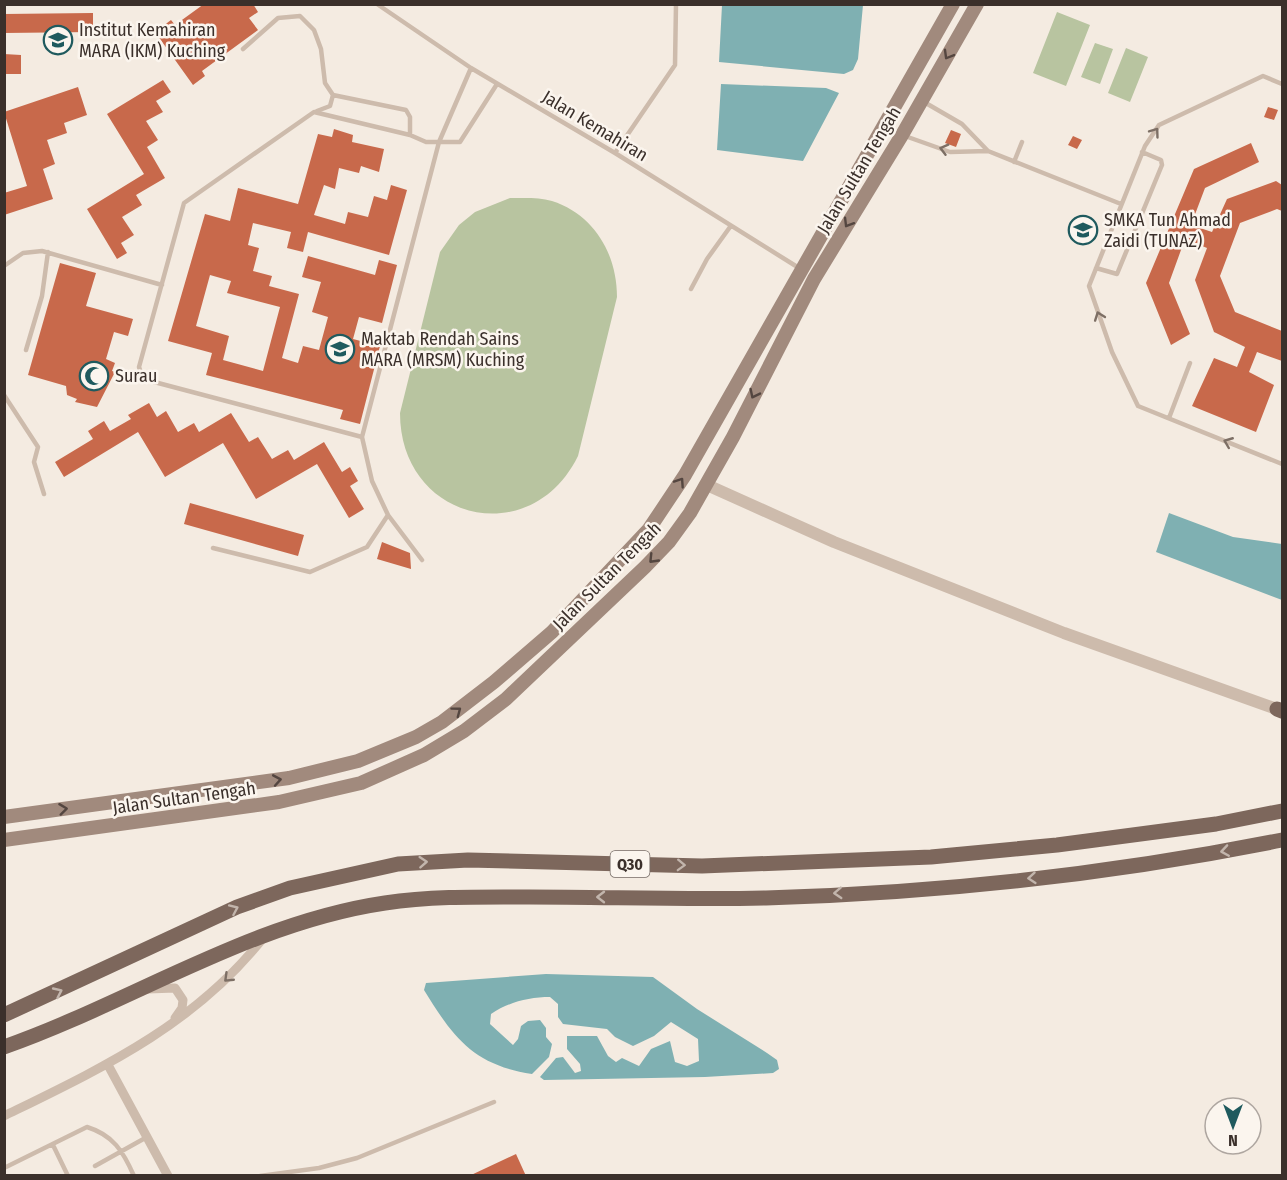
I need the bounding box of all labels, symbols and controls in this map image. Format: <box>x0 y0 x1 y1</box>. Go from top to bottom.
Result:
place label: Institut Kemahiran MARA (IKM) Kuching <box>79 19 226 62</box>
school or university icon: Institut Kemahiran MARA (IKM) Kuching <box>42 24 74 56</box>
one-way arrow <box>943 49 955 59</box>
street label: Jalan Kemahiran <box>538 86 652 166</box>
street label: Jalan Sultan Tengah <box>812 102 906 238</box>
one-way arrow <box>1148 128 1159 139</box>
one-way arrow <box>939 144 949 157</box>
place label: SMKA Tun Ahmad Zaidi (TUNAZ) <box>1104 209 1231 252</box>
school or university icon: SMKA Tun Ahmad Zaidi (TUNAZ) <box>1067 214 1099 246</box>
one-way arrow <box>844 217 856 227</box>
one-way arrow <box>1094 311 1107 322</box>
place label: Maktab Rendah Sains MARA (MRSM) Kuching <box>361 328 525 371</box>
school or university icon: Maktab Rendah Sains MARA (MRSM) Kuching <box>324 333 356 365</box>
mosque icon: Surau <box>78 360 110 392</box>
place label: Surau <box>115 365 157 387</box>
one-way arrow <box>750 387 762 398</box>
one-way arrow <box>1223 437 1234 449</box>
one-way arrow <box>672 478 683 489</box>
street label: Jalan Sultan Tengah <box>548 517 666 635</box>
one-way arrow <box>649 553 660 563</box>
one-way arrow <box>450 707 461 718</box>
one-way arrow <box>271 774 281 787</box>
street label: Jalan Sultan Tengah <box>111 777 257 819</box>
one-way arrow <box>58 803 67 816</box>
one-way arrow <box>1220 844 1230 857</box>
road number: Q30 <box>610 851 650 877</box>
one-way arrow <box>418 856 427 869</box>
one-way arrow <box>676 859 685 871</box>
one-way arrow <box>1028 871 1037 884</box>
one-way arrow <box>833 887 842 900</box>
one-way arrow <box>596 891 605 903</box>
one-way arrow <box>228 904 239 916</box>
one-way arrow <box>224 970 235 981</box>
one-way arrow <box>52 987 63 999</box>
north arrow <box>1203 1096 1263 1156</box>
text: N <box>1228 1131 1238 1150</box>

